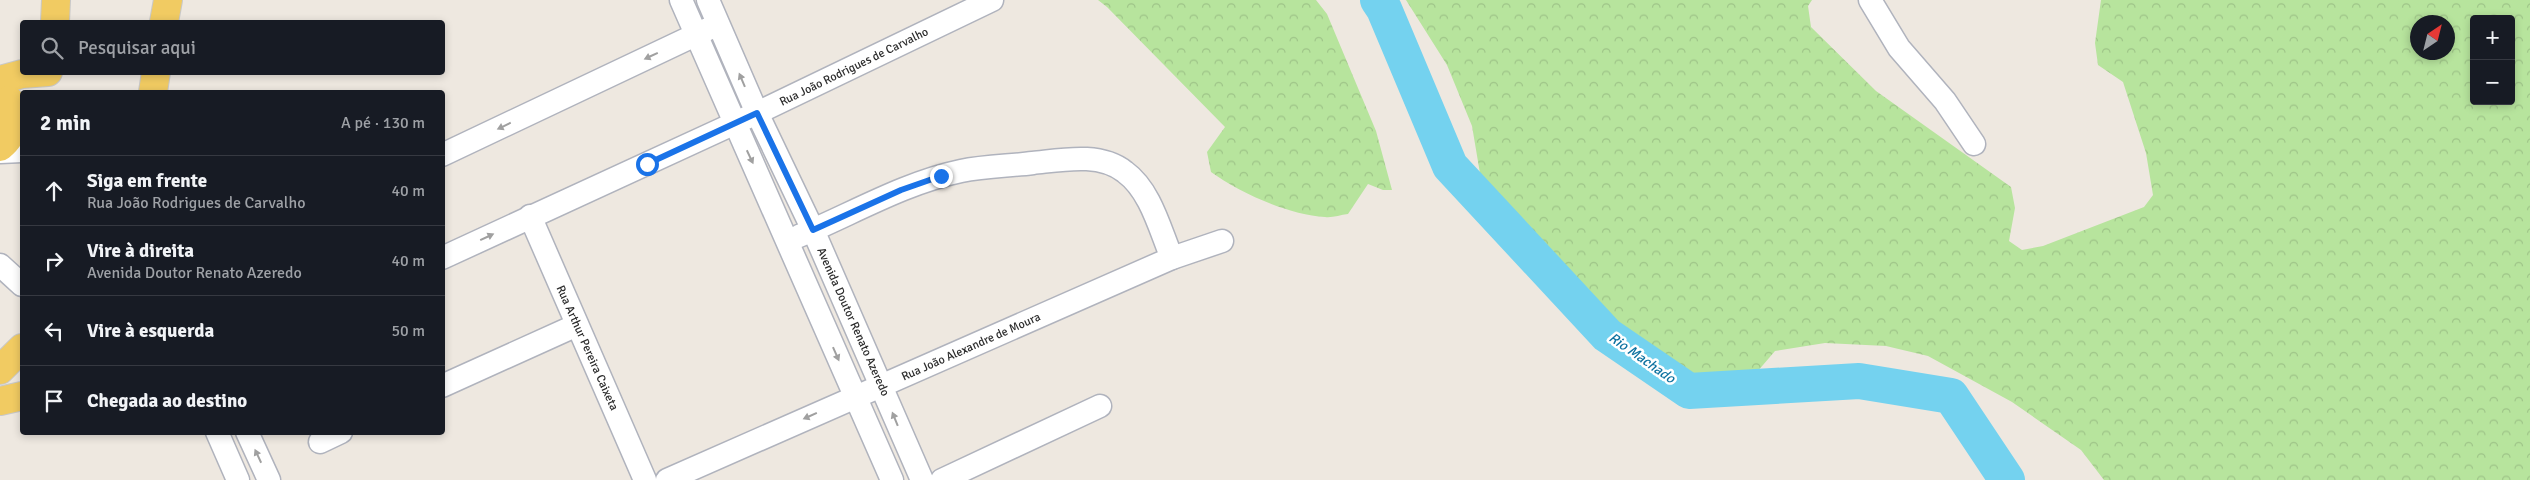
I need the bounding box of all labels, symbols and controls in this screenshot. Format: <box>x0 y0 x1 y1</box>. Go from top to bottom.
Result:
north arrow <box>2410 15 2455 60</box>
map controls <box>2470 15 2515 105</box>
button: + <box>2470 15 2515 60</box>
search box <box>20 20 445 75</box>
street label: Rua João Rodrigues de Carvalho <box>777 24 931 110</box>
icon: search <box>38 34 66 62</box>
text: Pesquisar aqui <box>78 36 196 60</box>
one-way arrow <box>644 52 658 60</box>
button: − <box>2470 60 2515 105</box>
one-way arrow <box>738 73 746 87</box>
text: 2 min <box>40 110 91 136</box>
text: A pé · 130 m <box>341 113 425 133</box>
one-way arrow <box>497 122 511 130</box>
one-way arrow <box>746 150 754 164</box>
route start <box>636 153 659 176</box>
route end <box>930 165 953 188</box>
text: Siga em frente <box>87 169 207 193</box>
icon: ahead <box>40 177 68 205</box>
text: 40 m <box>391 181 425 201</box>
text: Rua João Rodrigues de Carvalho <box>87 193 306 213</box>
one-way arrow <box>480 233 494 241</box>
text: Vire à direita <box>87 239 194 263</box>
street label: Avenida Doutor Renato Azeredo <box>813 245 893 399</box>
icon: right <box>40 247 68 275</box>
text: 40 m <box>391 251 425 271</box>
text: Avenida Doutor Renato Azeredo <box>87 263 302 283</box>
street label: Rua Arthur Pereira Caixeta <box>553 283 621 413</box>
street label: Rua João Alexandre de Moura <box>899 310 1043 384</box>
icon: left <box>40 317 68 345</box>
text: Vire à esquerda <box>87 319 214 343</box>
text: 50 m <box>391 321 425 341</box>
water label: Rio Machado <box>1606 329 1679 387</box>
one-way arrow <box>832 347 840 361</box>
icon: arrive <box>40 387 68 415</box>
text: Chegada ao destino <box>87 389 247 413</box>
one-way arrow <box>803 412 817 420</box>
one-way arrow <box>891 412 898 427</box>
one-way arrow <box>254 449 262 463</box>

